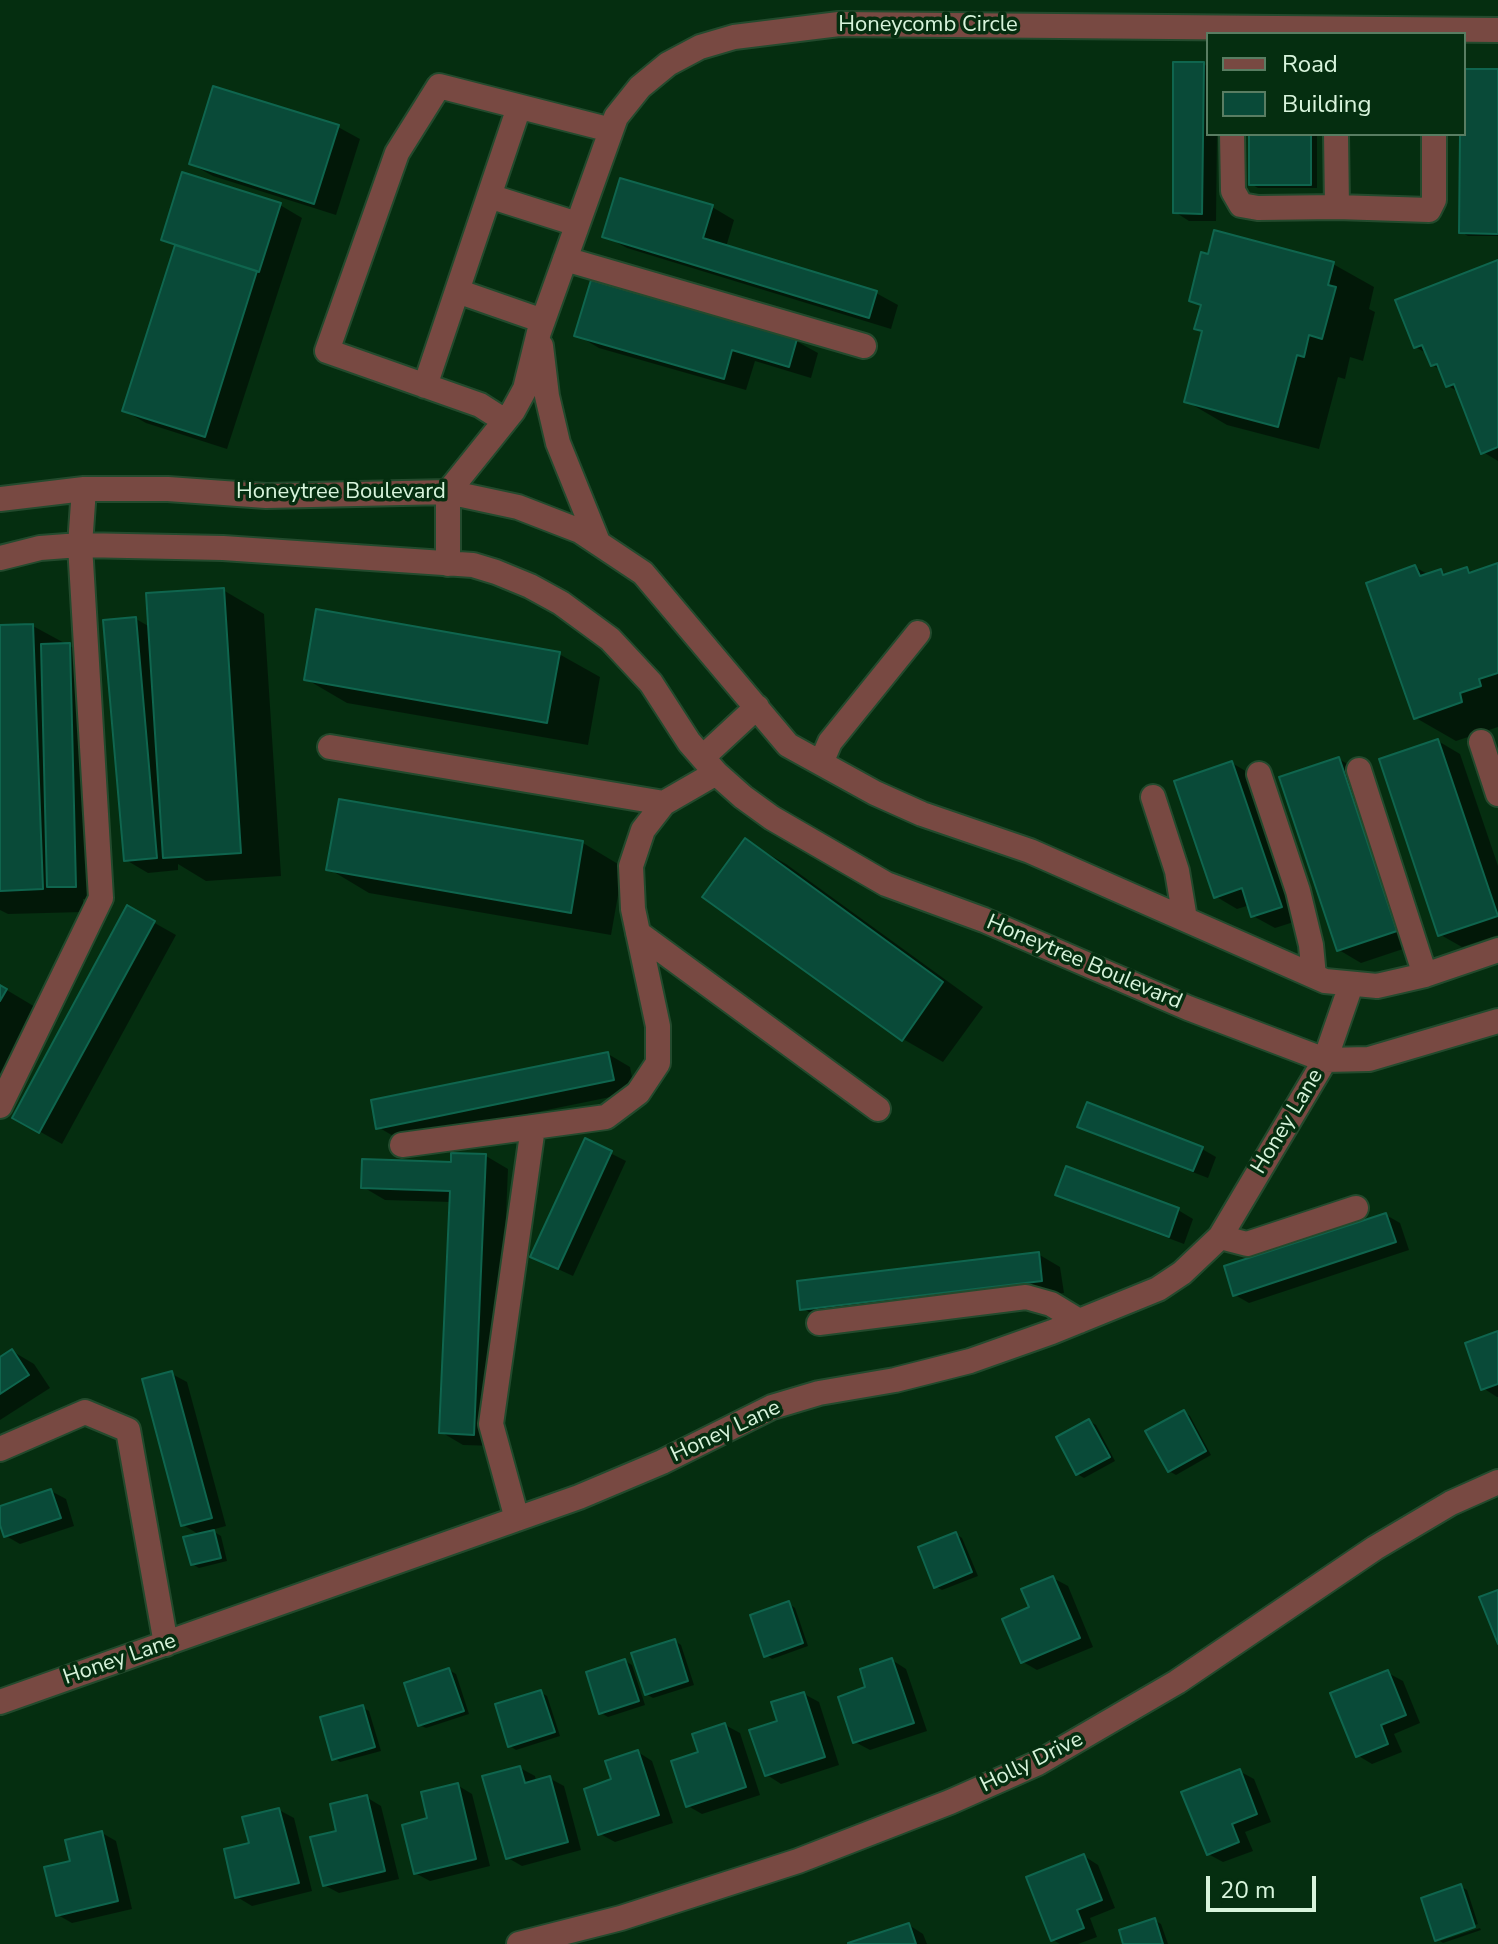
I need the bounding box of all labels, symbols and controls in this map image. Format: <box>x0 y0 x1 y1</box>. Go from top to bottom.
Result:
street label: Honeycomb Circle <box>838 13 1018 39</box>
legend <box>1206 32 1466 136</box>
text: Road <box>1282 48 1338 80</box>
text: Building <box>1282 88 1372 120</box>
street label: Honeytree Boulevard <box>236 480 446 506</box>
street label: Honeytree Boulevard <box>982 910 1186 1016</box>
street label: Honey Lane <box>1246 1065 1330 1179</box>
street label: Honey Lane <box>667 1395 785 1469</box>
street label: Honey Lane <box>60 1628 180 1692</box>
street label: Holly Drive <box>976 1727 1088 1799</box>
scale bar <box>1210 1860 1320 1910</box>
text: 20 m <box>1220 1874 1276 1906</box>

